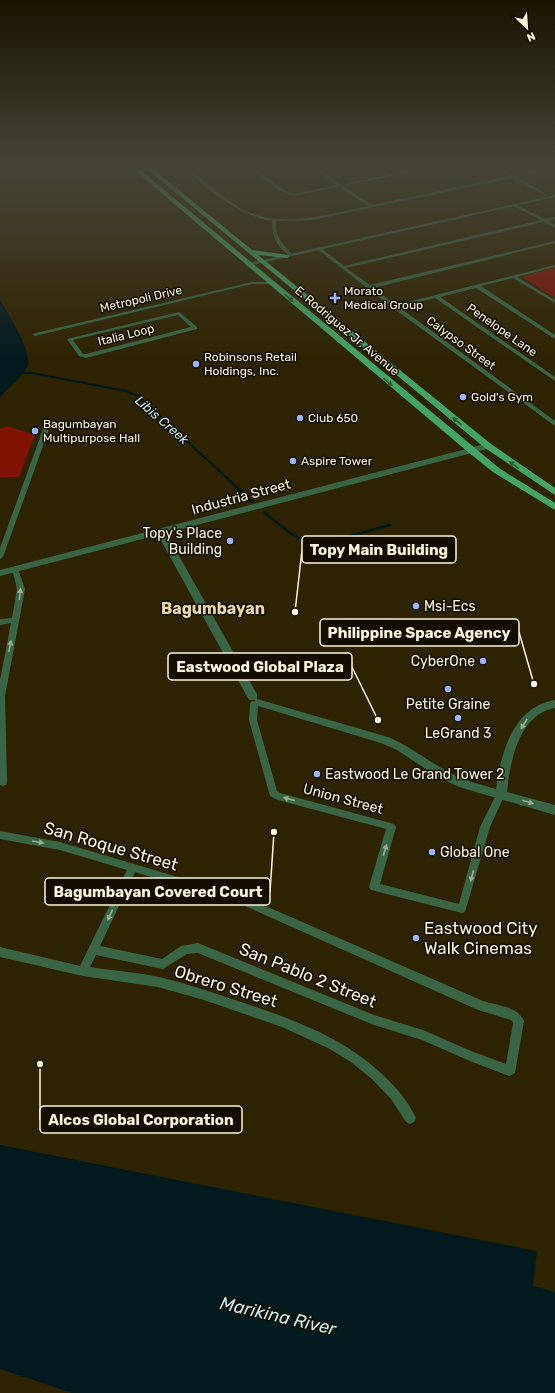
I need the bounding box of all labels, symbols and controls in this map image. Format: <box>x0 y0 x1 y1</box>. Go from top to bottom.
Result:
north arrow <box>507 8 547 48</box>
text: N <box>525 29 537 44</box>
street label: Metropoli Drive <box>99 283 184 315</box>
street label: E. Rodriguez Jr. Avenue <box>292 283 402 379</box>
place label: Morato Medical Group <box>344 284 423 312</box>
marker: Morato Medical Group <box>329 292 341 304</box>
one-way arrow <box>284 293 294 303</box>
street label: Penelope Lane <box>464 301 540 360</box>
street label: Calypso Street <box>424 313 499 373</box>
street label: Italia Loop <box>96 321 156 349</box>
place label: Robinsons Retail Holdings, Inc. <box>204 350 297 378</box>
marker: Robinsons Retail Holdings, Inc. <box>191 359 201 369</box>
one-way arrow <box>383 378 393 387</box>
place label: Gold's Gym <box>471 390 533 404</box>
marker: Gold's Gym <box>458 392 468 402</box>
water label: Libis Creek <box>132 393 192 447</box>
place label: Club 650 <box>308 411 358 425</box>
marker: Club 650 <box>295 413 305 423</box>
place label: Bagumbayan Multipurpose Hall <box>43 417 140 445</box>
one-way arrow <box>452 417 463 425</box>
marker: Bagumbayan Multipurpose Hall <box>30 426 40 436</box>
place label: Aspire Tower <box>301 454 373 468</box>
marker: Aspire Tower <box>288 456 298 466</box>
one-way arrow <box>508 461 519 469</box>
street label: Industria Street <box>190 475 293 518</box>
place label: Topy's Place Building <box>142 525 222 558</box>
marker: Topy's Place Building <box>225 536 235 546</box>
callout: Topy Main Building <box>302 536 456 563</box>
text: Topy Main Building <box>310 541 448 559</box>
one-way arrow <box>16 588 23 601</box>
place label: Msi-Ecs <box>424 598 476 615</box>
district label: Bagumbayan <box>161 599 265 618</box>
marker: Msi-Ecs <box>411 601 421 611</box>
callout: Philippine Space Agency <box>320 619 519 646</box>
text: Philippine Space Agency <box>328 624 510 642</box>
one-way arrow <box>8 640 14 652</box>
callout: Eastwood Global Plaza <box>168 653 352 680</box>
place label: CyberOne <box>411 653 475 670</box>
marker: CyberOne <box>478 656 488 666</box>
text: Eastwood Global Plaza <box>176 658 344 676</box>
marker: Petite Graine <box>443 684 453 694</box>
place label: Petite Graine <box>406 696 490 713</box>
marker: LeGrand 3 <box>453 713 463 723</box>
one-way arrow <box>520 719 528 729</box>
place label: LeGrand 3 <box>425 725 491 742</box>
place label: Eastwood Le Grand Tower 2 <box>325 766 504 783</box>
marker: Eastwood Le Grand Tower 2 <box>312 769 322 779</box>
street label: Union Street <box>301 780 385 818</box>
one-way arrow <box>283 796 295 802</box>
one-way arrow <box>522 799 534 805</box>
street label: San Roque Street <box>42 817 181 875</box>
one-way arrow <box>32 839 44 845</box>
one-way arrow <box>382 843 388 855</box>
place label: Global One <box>440 844 510 861</box>
marker: Global One <box>427 847 437 857</box>
one-way arrow <box>469 870 475 882</box>
callout: Bagumbayan Covered Court <box>45 878 270 905</box>
text: Bagumbayan Covered Court <box>53 883 263 901</box>
one-way arrow <box>107 910 113 921</box>
place label: Eastwood City Walk Cinemas <box>424 918 538 958</box>
marker: Eastwood City Walk Cinemas <box>411 933 421 943</box>
street label: San Pablo 2 Street <box>237 938 380 1012</box>
street label: Obrero Street <box>172 961 280 1011</box>
callout: Alcos Global Corporation <box>40 1106 242 1133</box>
text: Alcos Global Corporation <box>48 1111 234 1129</box>
water label: Marikina River <box>218 1292 339 1340</box>

